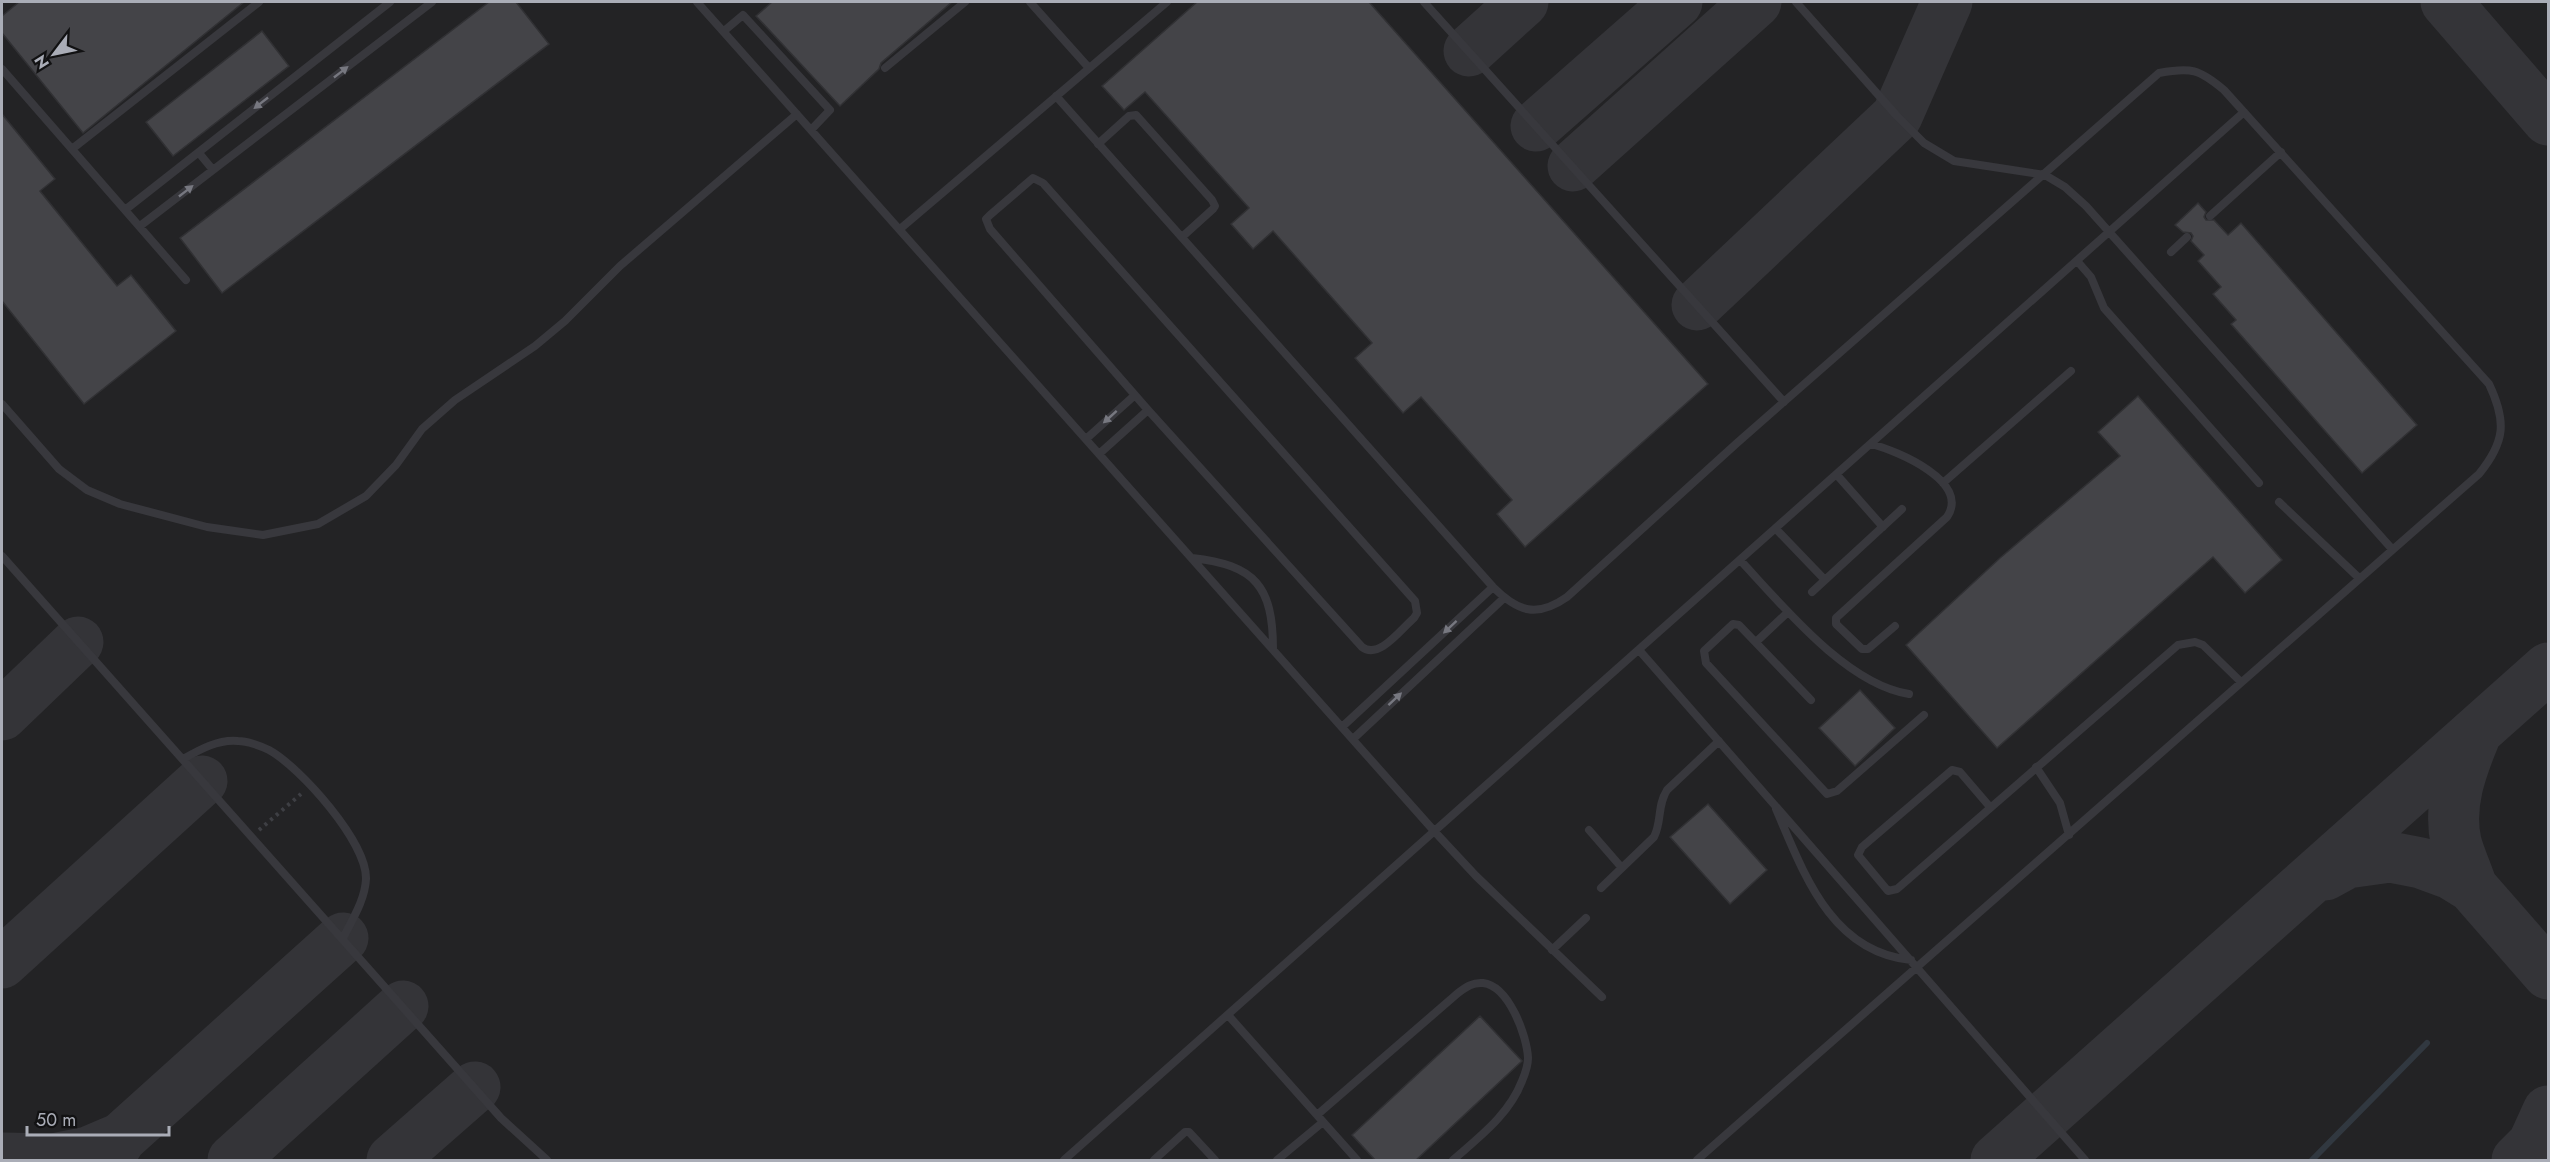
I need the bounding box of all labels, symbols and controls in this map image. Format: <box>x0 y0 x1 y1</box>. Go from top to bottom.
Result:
north arrow <box>24 24 84 84</box>
text: N <box>29 50 55 73</box>
one-way arrow <box>333 66 348 78</box>
one-way arrow <box>254 96 269 108</box>
one-way arrow <box>178 184 194 197</box>
one-way arrow <box>1103 410 1118 424</box>
one-way arrow <box>1444 619 1458 633</box>
one-way arrow <box>1388 692 1403 706</box>
scale bar <box>27 1099 170 1137</box>
text: 50 m <box>36 1107 76 1133</box>

